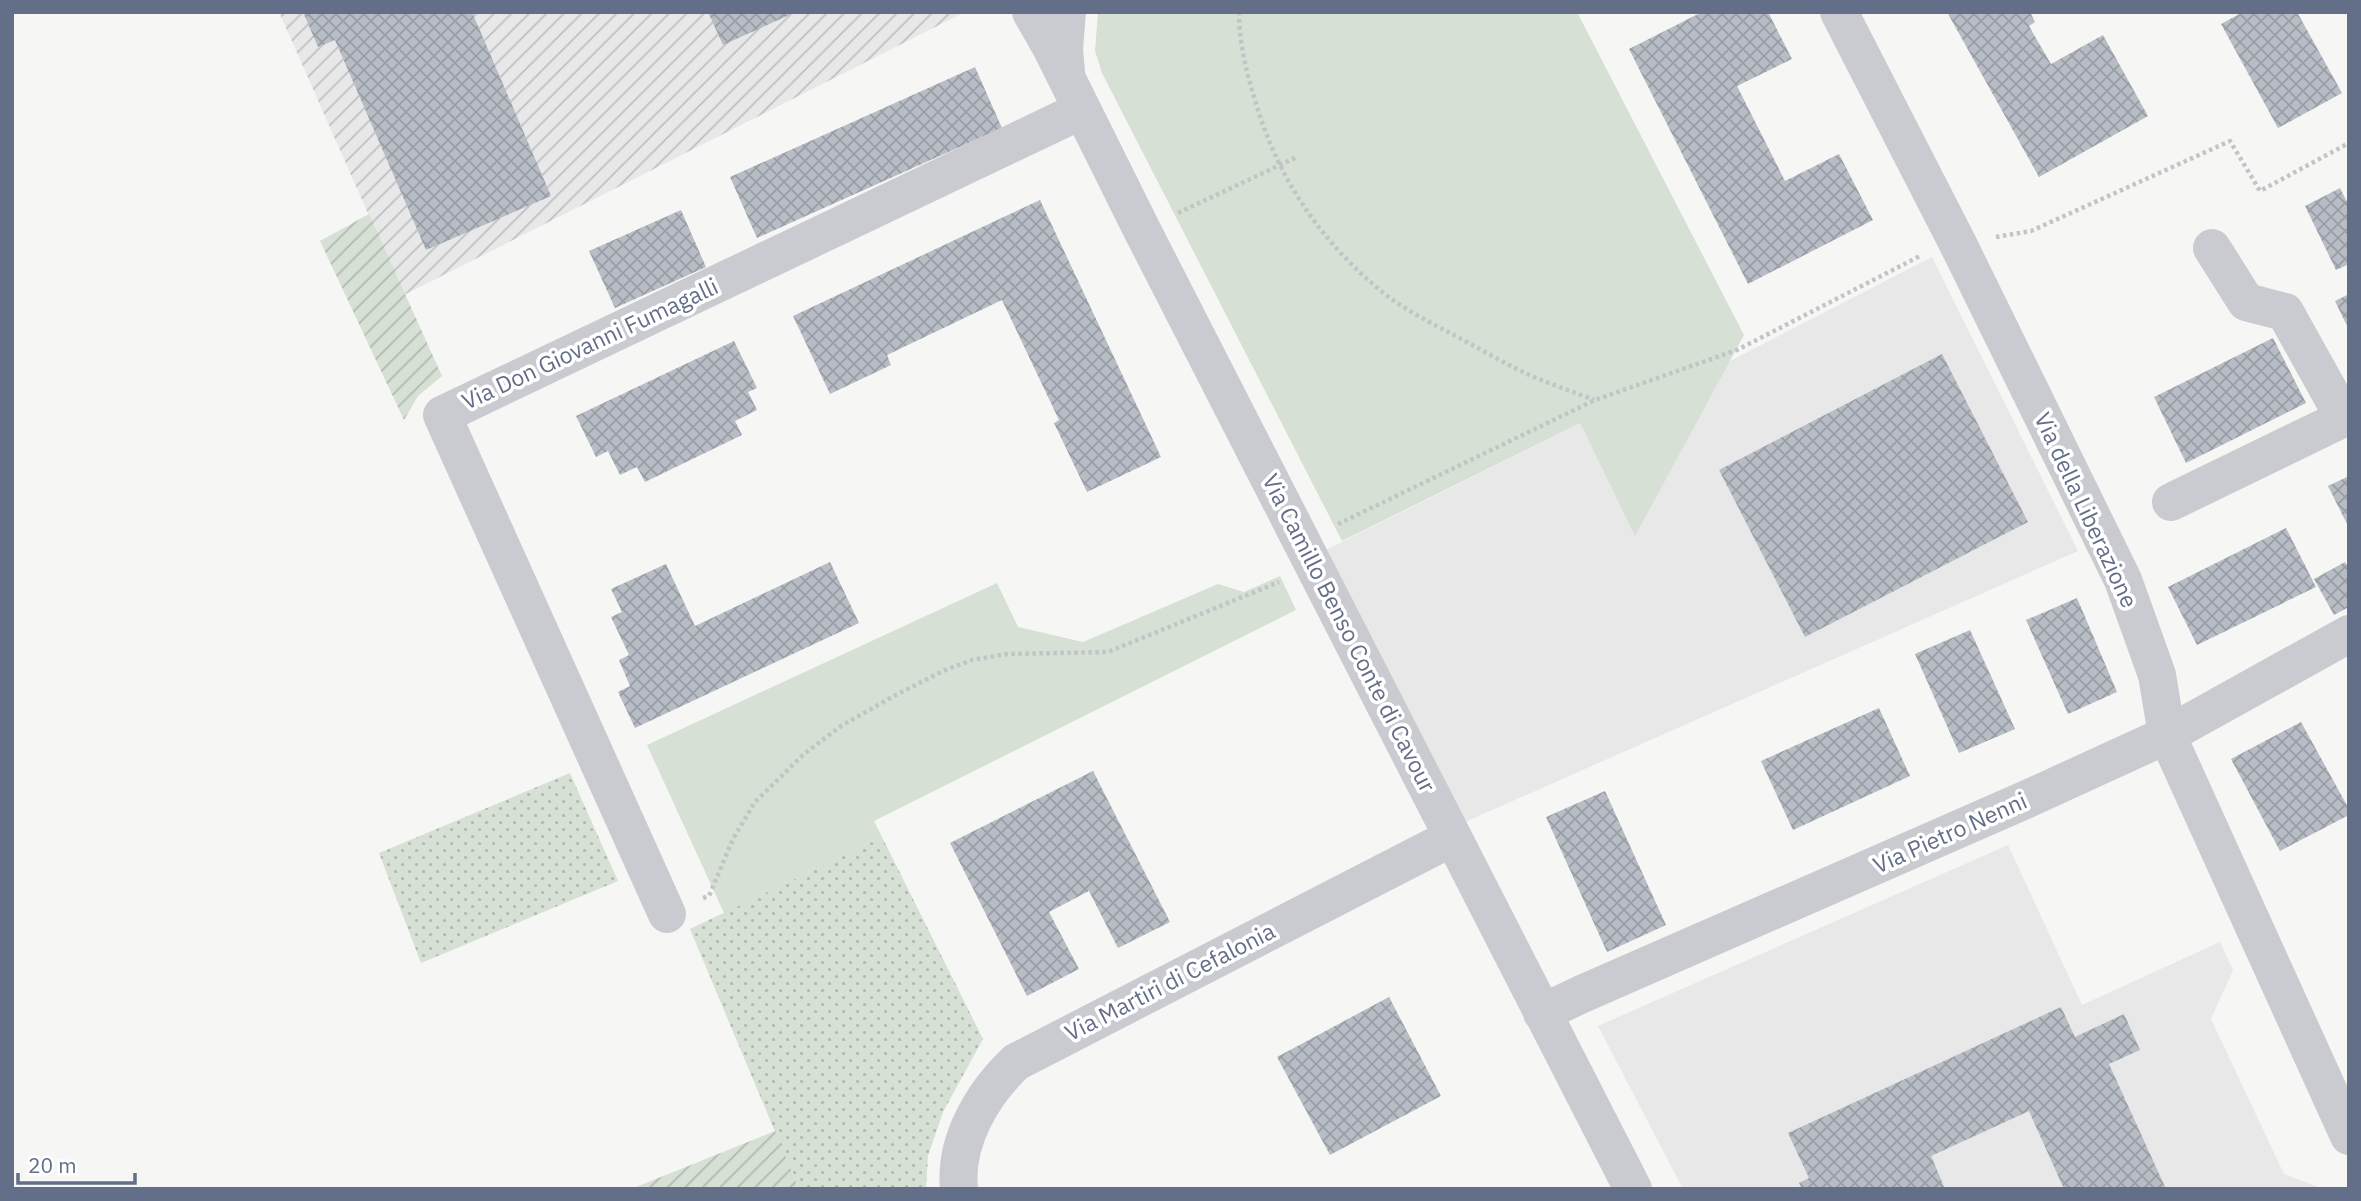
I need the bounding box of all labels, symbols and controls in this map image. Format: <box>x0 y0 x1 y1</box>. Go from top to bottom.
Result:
street label: Via Don Giovanni Fumagalli <box>457 270 723 416</box>
street label: Via della Liberazione <box>2028 407 2145 612</box>
street label: Via Camillo Benso Conte di Cavour <box>1256 468 1444 797</box>
street label: Via Pietro Nenni <box>1868 785 2031 879</box>
street label: Via Martiri di Cefalonia <box>1059 915 1280 1047</box>
scale bar <box>18 1142 135 1186</box>
text: 20 m <box>28 1151 77 1179</box>

